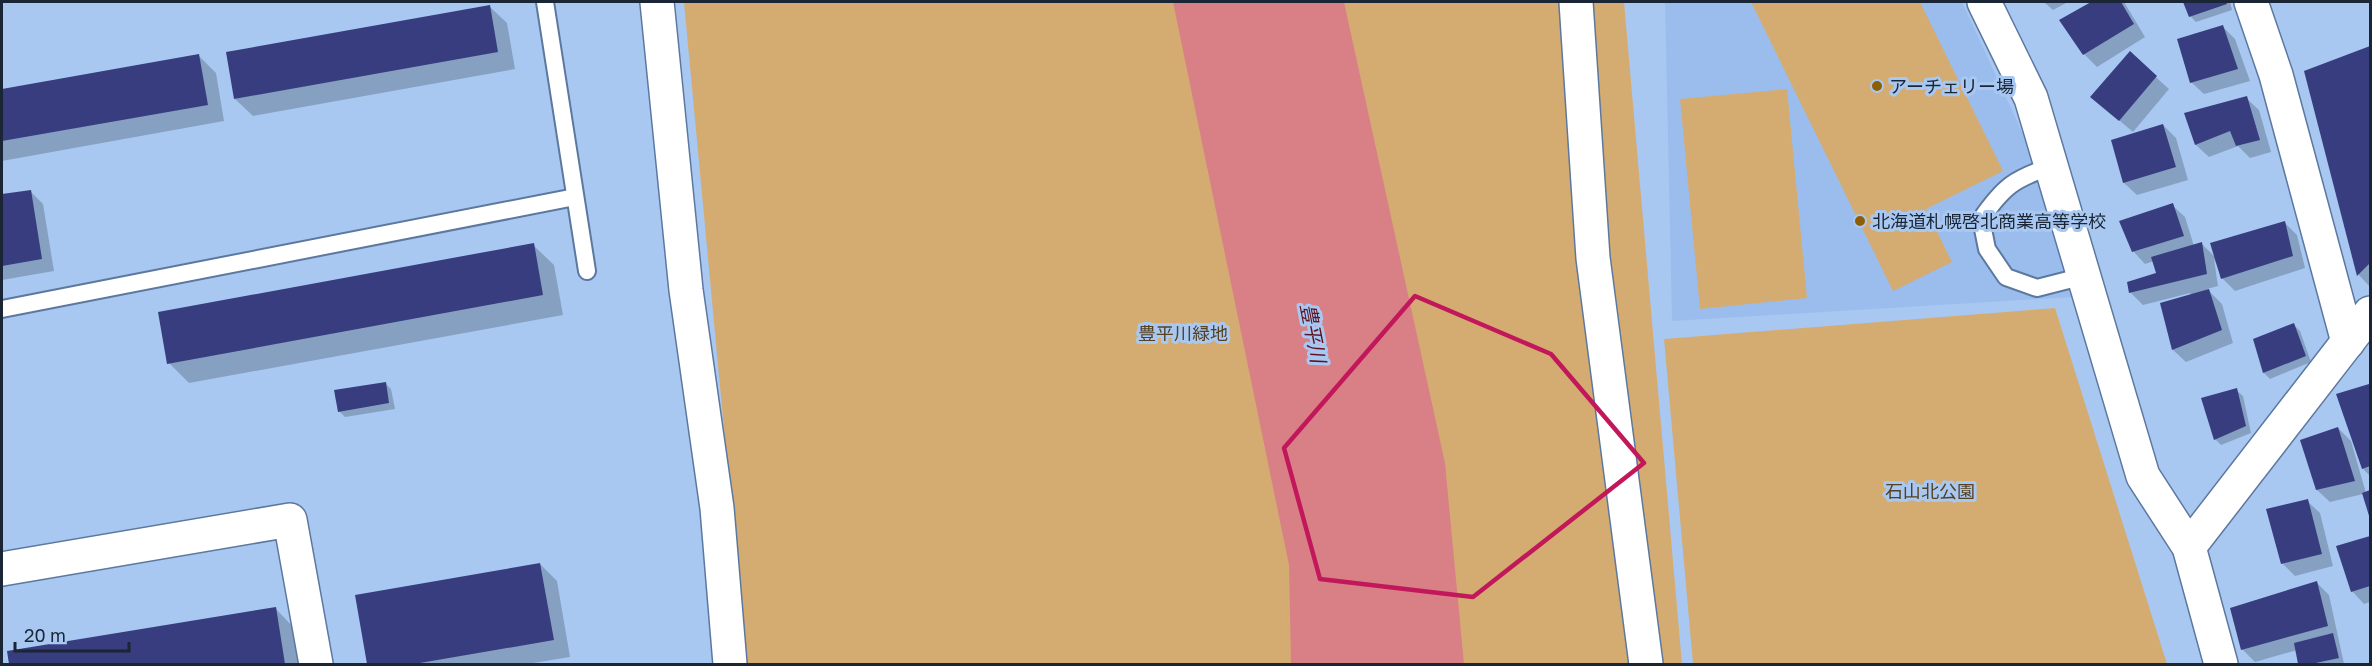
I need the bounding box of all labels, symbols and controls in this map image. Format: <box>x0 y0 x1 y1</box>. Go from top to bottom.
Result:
place label: アーチェリー場 <box>1889 75 2014 97</box>
marker: アーチェリー場 <box>1870 79 1884 93</box>
place label: 北海道札幌啓北商業高等学校 <box>1872 210 2106 232</box>
marker: 北海道札幌啓北商業高等学校 <box>1853 214 1867 228</box>
water label: 豊平川 <box>1296 301 1332 367</box>
park label: 豊平川緑地 <box>1138 322 1228 344</box>
park label: 石山北公園 <box>1885 480 1975 502</box>
scale bar <box>15 615 129 653</box>
text: 20 m <box>24 624 66 646</box>

